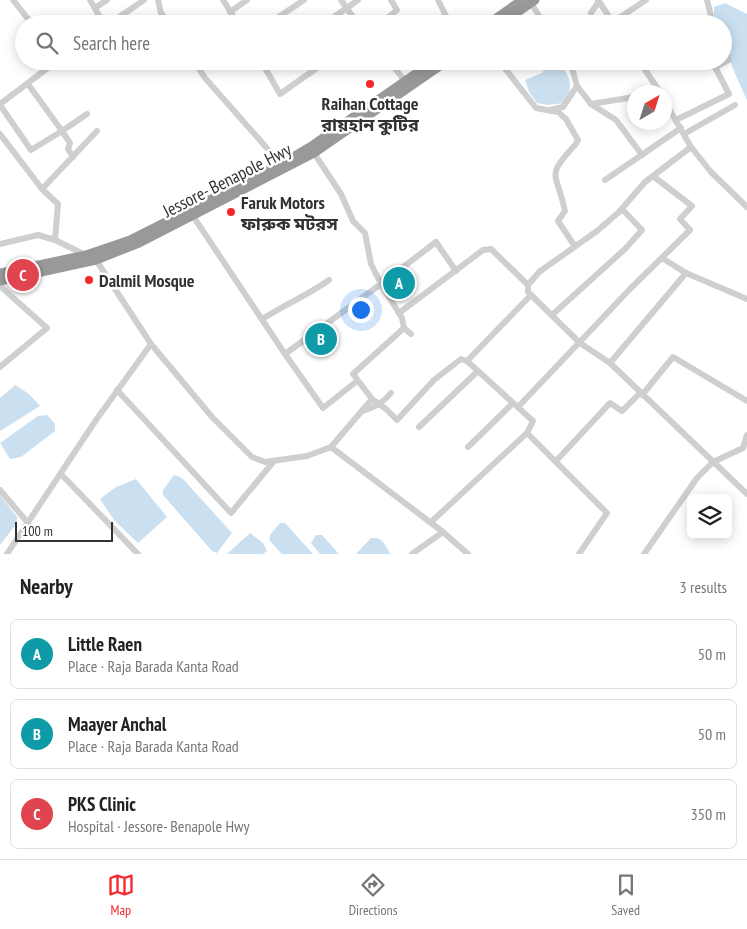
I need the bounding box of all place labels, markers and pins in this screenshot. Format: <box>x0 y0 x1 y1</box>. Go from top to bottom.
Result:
marker: Raihan Cottage রায়হান কুটির <box>364 78 376 90</box>
place label: Raihan Cottage রায়হান কুটির <box>320 92 420 136</box>
place label: Faruk Motors ফারুক মটরস <box>240 191 338 235</box>
marker: Faruk Motors ফারুক মটরস <box>225 206 237 218</box>
pin: C <box>7 256 39 294</box>
pin: A <box>383 264 415 302</box>
place label: Dalmil Mosque <box>99 269 195 292</box>
marker: Dalmil Mosque <box>83 274 95 286</box>
pin: B <box>305 320 337 358</box>

